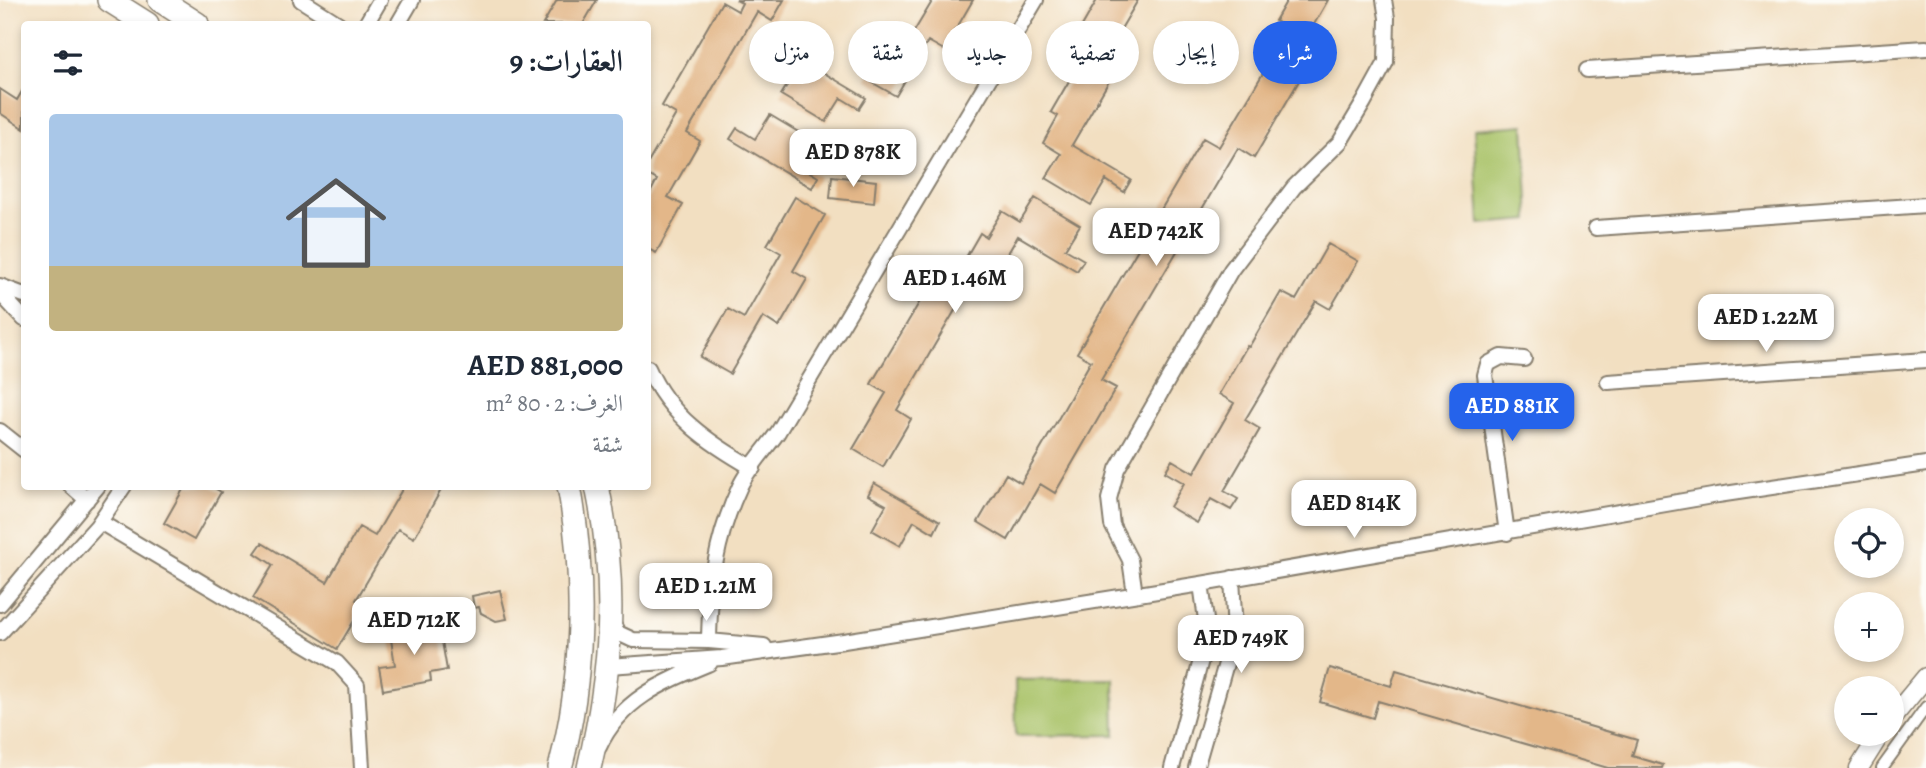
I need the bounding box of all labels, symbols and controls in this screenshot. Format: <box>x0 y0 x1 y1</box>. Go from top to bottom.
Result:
chip: منزل <box>749 21 834 84</box>
chip: شقة <box>848 21 928 84</box>
chip: جديد <box>942 21 1032 84</box>
chip: تصفية <box>1046 21 1139 84</box>
chip: إيجار <box>1153 21 1239 84</box>
chip: شراء <box>1253 21 1337 84</box>
text: العقارات: 9 <box>510 41 623 81</box>
icon: filters <box>49 44 87 82</box>
pin: AED 878K <box>781 130 925 189</box>
text: AED 878K <box>805 136 901 167</box>
icon: home <box>273 160 399 286</box>
pin: AED 742K <box>1084 208 1228 268</box>
text: AED 742K <box>1109 215 1203 246</box>
pin: AED 1.46M <box>875 256 1035 315</box>
text: AED 1.46M <box>903 262 1007 293</box>
pin: AED 1.22M <box>1686 294 1846 354</box>
text: AED 1.22M <box>1714 301 1818 332</box>
text: AED 881,000 <box>467 345 623 385</box>
pin: AED 881K <box>1440 384 1584 443</box>
text: الغرف: 2 · 80 m² <box>486 388 623 419</box>
text: AED 881K <box>1465 390 1559 421</box>
text: شقة <box>593 429 623 460</box>
pin: AED 814K <box>1282 480 1426 540</box>
text: AED 814K <box>1307 487 1401 518</box>
map controls <box>1834 508 1904 746</box>
button: locate <box>1834 508 1904 578</box>
pin: AED 1.21M <box>626 564 786 623</box>
text: AED 1.21M <box>655 570 757 601</box>
button: + <box>1834 592 1904 662</box>
pin: AED 712K <box>342 598 486 657</box>
text: AED 712K <box>368 604 460 635</box>
pin: AED 749K <box>1169 616 1313 675</box>
text: AED 749K <box>1194 622 1288 653</box>
button: − <box>1834 676 1904 746</box>

